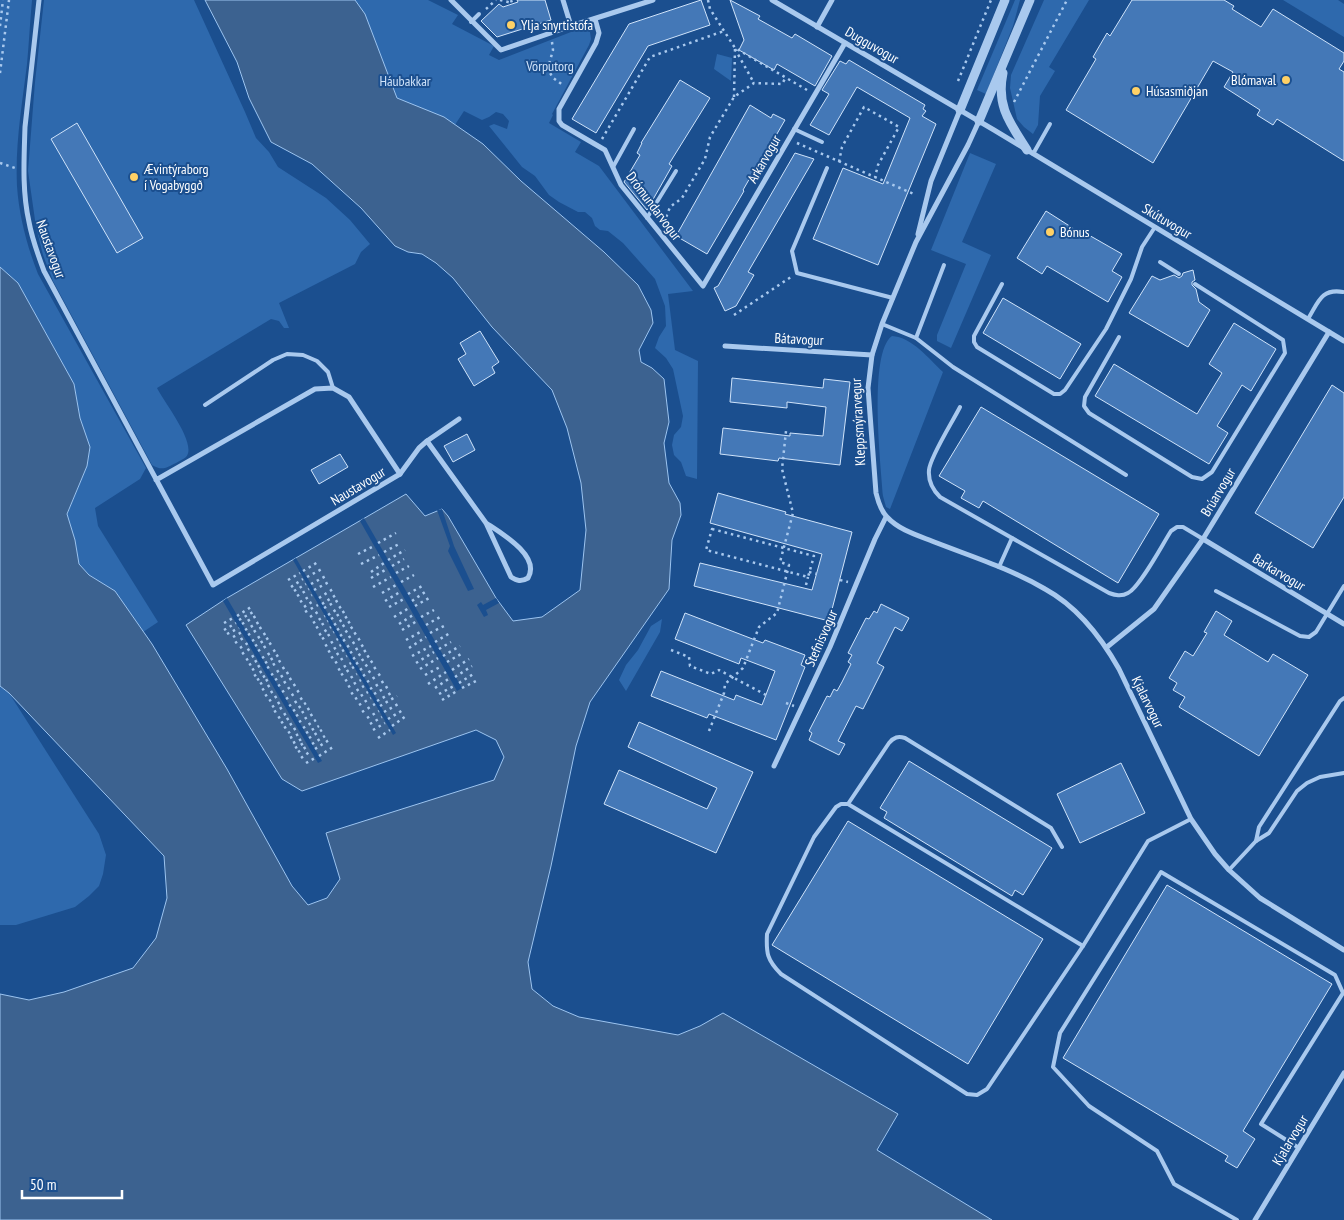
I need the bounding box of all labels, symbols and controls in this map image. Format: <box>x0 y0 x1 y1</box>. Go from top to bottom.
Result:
place label: Ylja snyrtistofa <box>521 16 593 34</box>
marker: Ylja snyrtistofa <box>505 19 517 31</box>
street label: Dugguvogur <box>842 22 902 68</box>
park label: Vörputorg <box>525 57 574 75</box>
place label: Blómaval <box>1231 71 1277 89</box>
park label: Háubakkar <box>379 72 431 90</box>
marker: Blómaval <box>1280 74 1292 86</box>
place label: Húsasmiðjan <box>1146 82 1208 100</box>
marker: Húsasmiðjan <box>1130 85 1142 97</box>
street label: Arkarvogur <box>743 132 785 186</box>
place label: Ævintýraborg í Vogabyggð <box>143 160 209 194</box>
street label: Drómundarvogur <box>622 168 686 244</box>
marker: Ævintýraborg í Vogabyggð <box>128 171 140 183</box>
street label: Skútuvogur <box>1139 199 1195 243</box>
street label: Naustavogur <box>32 217 70 281</box>
place label: Bónus <box>1060 223 1090 241</box>
marker: Bónus <box>1044 226 1056 238</box>
street label: Bátavogur <box>774 329 824 349</box>
street label: Kleppsmýrarvegur <box>847 378 869 466</box>
street label: Naustavogur <box>327 463 389 509</box>
street label: Brúarvogur <box>1197 464 1240 520</box>
street label: Barkarvogur <box>1249 549 1309 595</box>
street label: Stefnisvogur <box>800 607 842 669</box>
street label: Kjalarvogur <box>1128 673 1168 731</box>
street label: Kjalarvogur <box>1268 1111 1312 1168</box>
scale bar <box>22 1168 122 1200</box>
text: 50 m <box>30 1175 56 1194</box>

